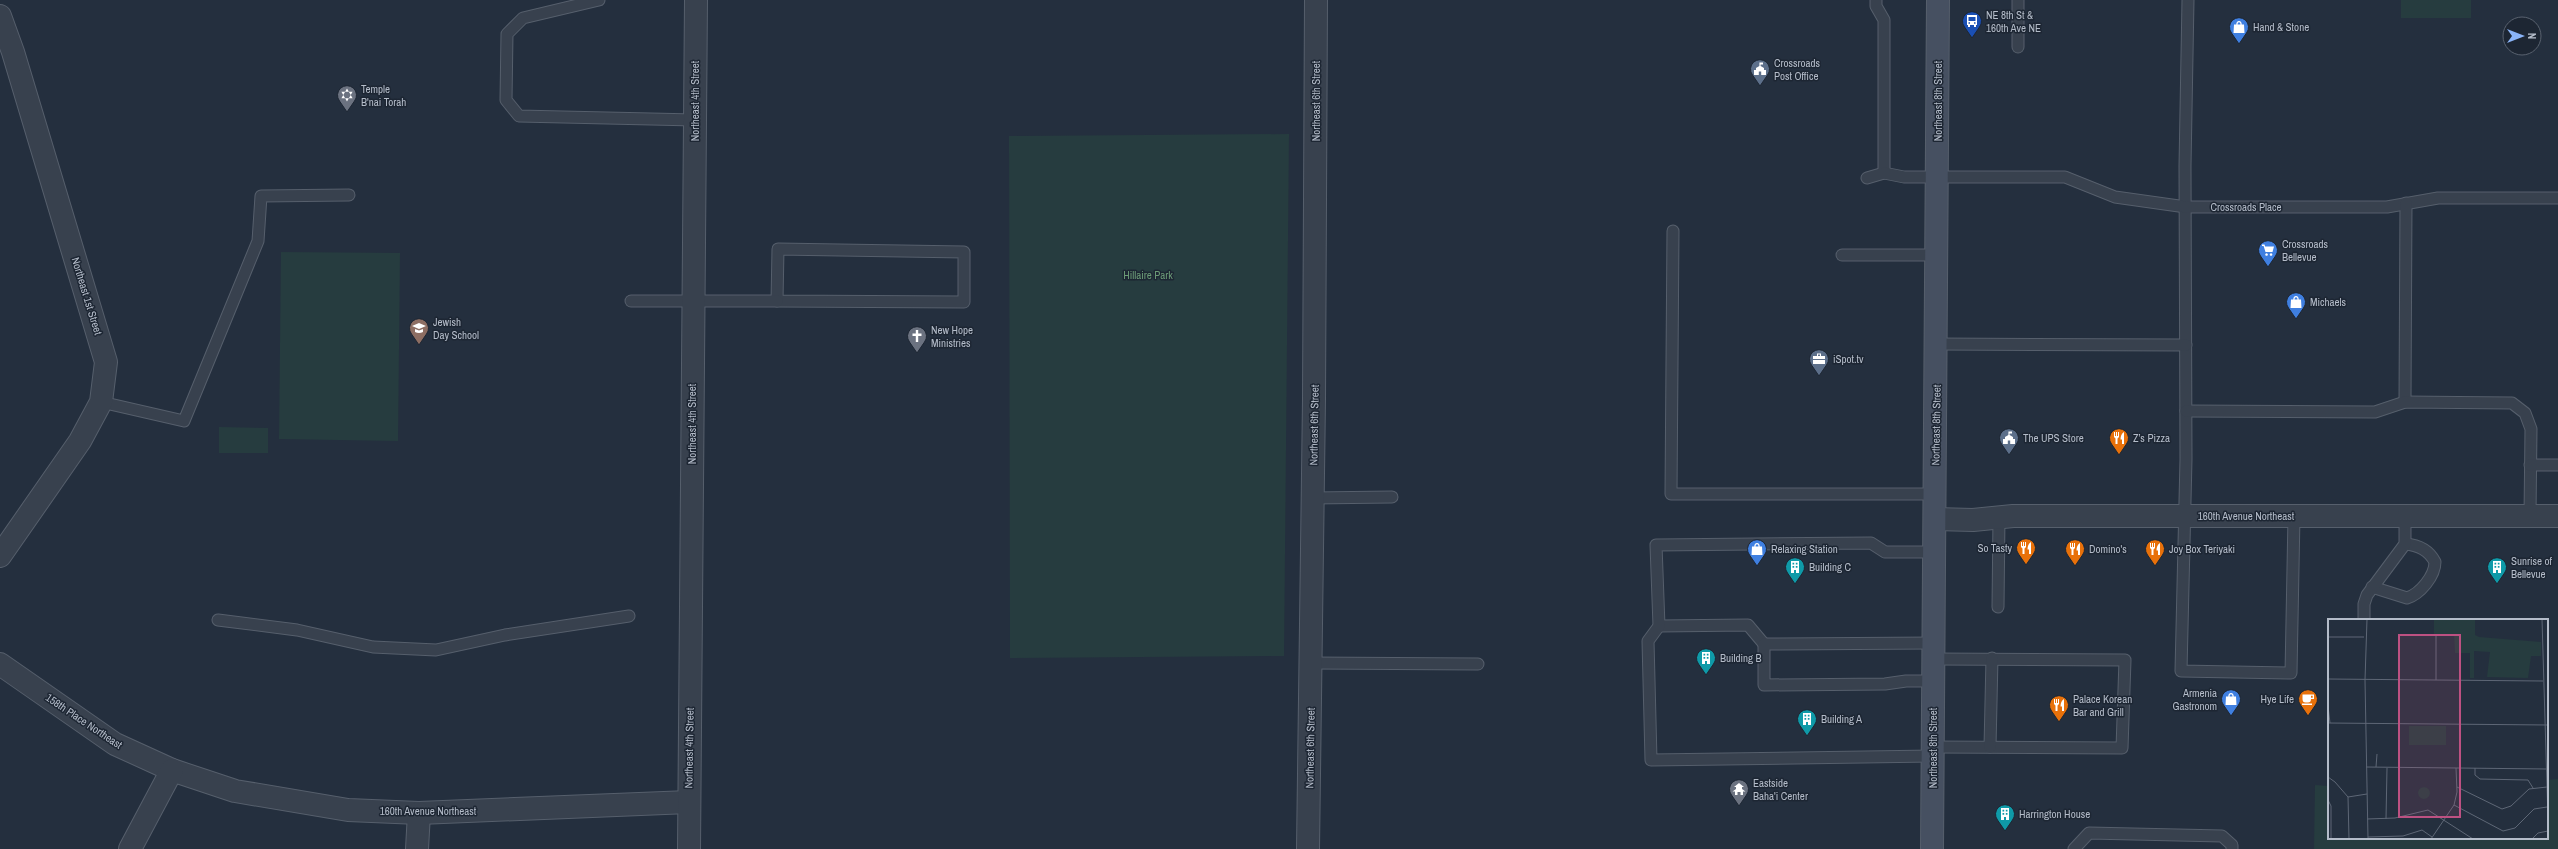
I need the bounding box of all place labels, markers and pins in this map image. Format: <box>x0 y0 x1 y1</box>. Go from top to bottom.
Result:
place label: NE 8th St & 160th Ave NE <box>1986 8 2041 35</box>
bus stop icon: NE 8th St & 160th Ave NE <box>1961 10 1983 38</box>
shop icon: Hand & Stone <box>2228 16 2250 44</box>
place label: Hand & Stone <box>2253 20 2309 34</box>
place label: Crossroads Post Office <box>1774 56 1821 83</box>
public building icon: Crossroads Post Office <box>1749 58 1771 86</box>
place label: Temple B'nai Torah <box>361 82 406 109</box>
synagogue icon: Temple B'nai Torah <box>336 84 358 112</box>
place label: Crossroads Bellevue <box>2282 237 2329 264</box>
supermarket icon: Crossroads Bellevue <box>2257 239 2279 267</box>
shop icon: Michaels <box>2285 291 2307 319</box>
place label: Michaels <box>2310 295 2347 309</box>
place label: Jewish Day School <box>433 315 479 342</box>
school or university icon: Jewish Day School <box>408 317 430 345</box>
place label: New Hope Ministries <box>931 323 973 350</box>
church icon: New Hope Ministries <box>906 325 928 353</box>
office icon: iSpot.tv <box>1808 348 1830 376</box>
place label: iSpot.tv <box>1833 352 1864 366</box>
public building icon: The UPS Store <box>1998 427 2020 455</box>
restaurant icon: Z’s Pizza <box>2108 427 2130 455</box>
place label: The UPS Store <box>2023 431 2084 445</box>
place label: Z’s Pizza <box>2133 431 2170 445</box>
restaurant icon: So Tasty <box>2015 537 2037 565</box>
shop icon: Relaxing Station <box>1746 538 1768 566</box>
restaurant icon: Domino's <box>2064 538 2086 566</box>
restaurant icon: Joy Box Teriyaki <box>2144 538 2166 566</box>
place label: So Tasty <box>1977 541 2012 555</box>
place label: Relaxing Station <box>1771 542 1838 556</box>
place label: Domino's <box>2089 542 2127 556</box>
place label: Joy Box Teriyaki <box>2169 542 2235 556</box>
place label: Sunrise of Bellevue <box>2511 554 2553 581</box>
building icon: Building C <box>1784 556 1806 584</box>
building icon: Sunrise of Bellevue <box>2486 556 2508 584</box>
place label: Building C <box>1809 560 1852 574</box>
building icon: Building B <box>1695 647 1717 675</box>
place label: Building B <box>1720 651 1762 665</box>
place label: Armenia Gastronom <box>2172 686 2217 713</box>
shop icon: Armenia Gastronom <box>2220 688 2242 716</box>
cafe icon: Hye Life <box>2297 688 2319 716</box>
place label: Palace Korean Bar and Grill <box>2073 692 2132 719</box>
place label: Hye Life <box>2260 692 2294 706</box>
restaurant icon: Palace Korean Bar and Grill <box>2048 694 2070 722</box>
building icon: Building A <box>1796 708 1818 736</box>
place label: Building A <box>1821 712 1863 726</box>
place label: Eastside Baha'i Center <box>1753 776 1808 803</box>
temple icon: Eastside Baha'i Center <box>1728 778 1750 806</box>
building icon: Harrington House <box>1994 803 2016 831</box>
place label: Harrington House <box>2019 807 2090 821</box>

